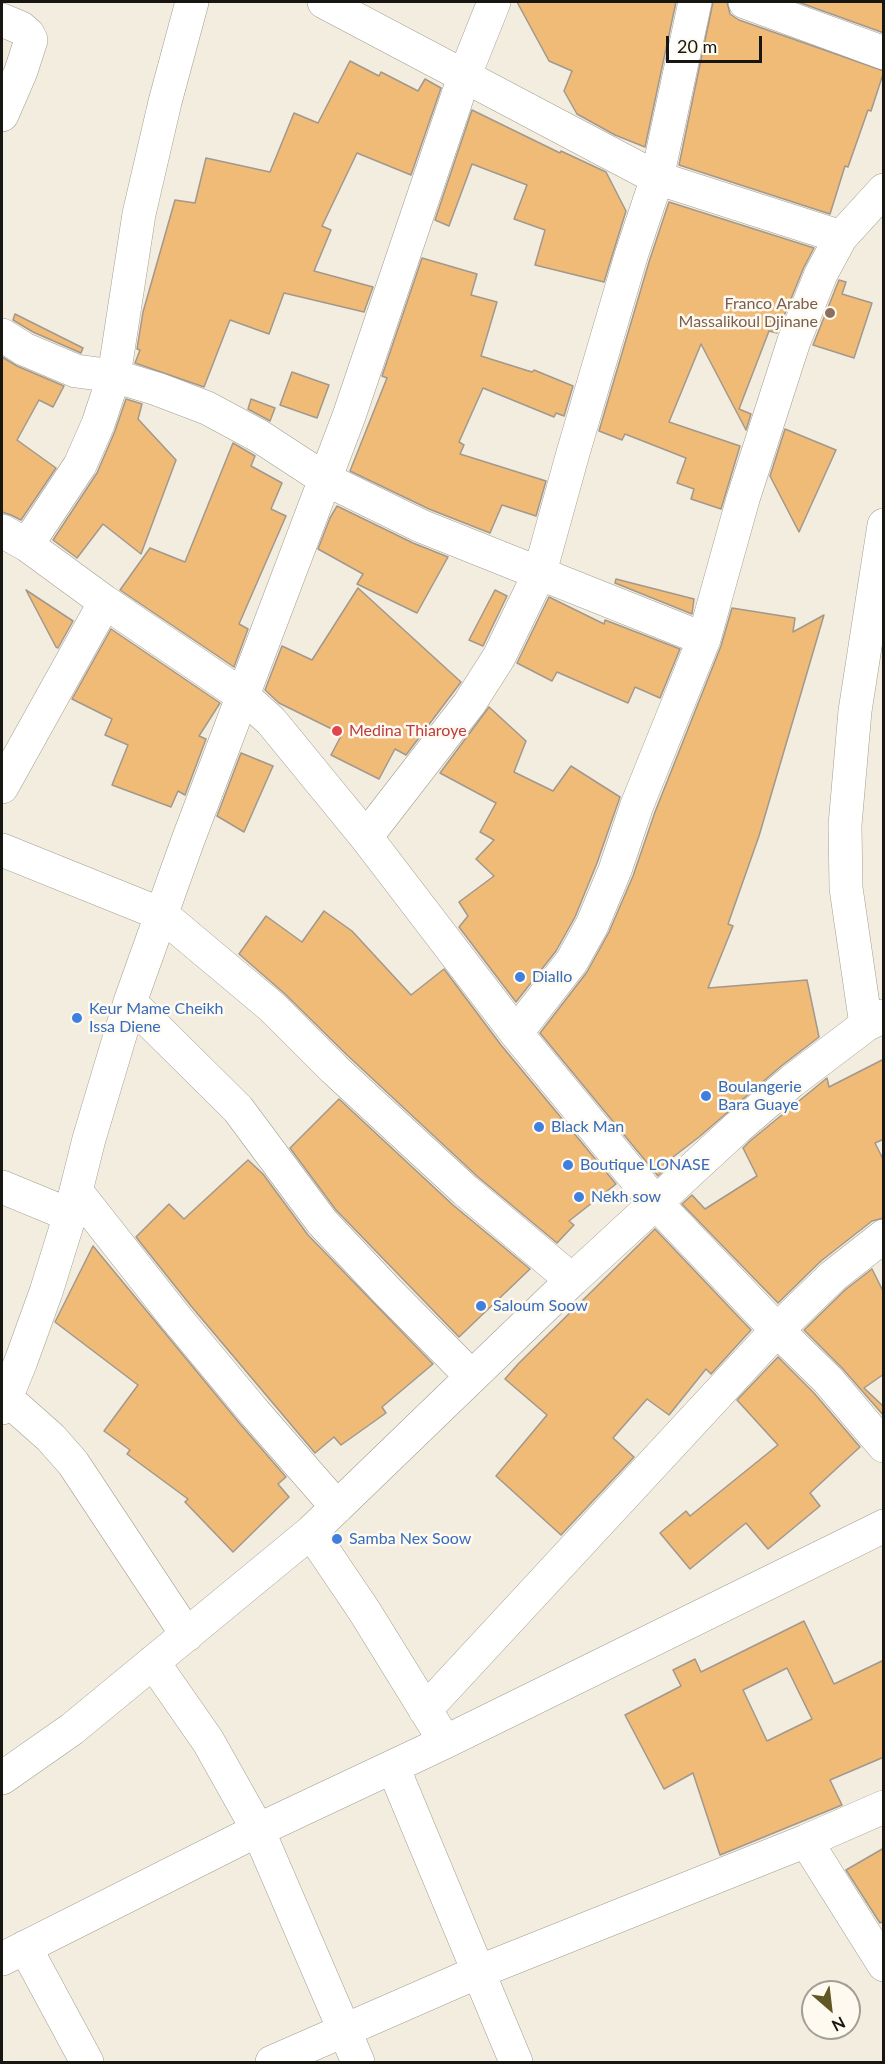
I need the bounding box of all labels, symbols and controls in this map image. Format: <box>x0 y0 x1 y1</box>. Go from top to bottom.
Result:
scale bar <box>669 24 765 62</box>
text: 20 m <box>677 35 717 57</box>
place label: Franco Arabe Massalikoul Djinane <box>679 294 818 332</box>
marker: Franco Arabe Massalikoul Djinane <box>823 306 837 320</box>
place label: Medina Thiaroye <box>349 721 467 741</box>
marker: Medina Thiaroye <box>330 724 344 738</box>
place label: Diallo <box>532 967 572 987</box>
marker: Diallo <box>513 970 527 984</box>
place label: Keur Mame Cheikh Issa Diene <box>89 999 224 1037</box>
marker: Keur Mame Cheikh Issa Diene <box>70 1011 84 1025</box>
place label: Boulangerie Bara Guaye <box>718 1077 802 1115</box>
marker: Boulangerie Bara Guaye <box>699 1089 713 1103</box>
place label: Black Man <box>551 1117 624 1137</box>
marker: Black Man <box>532 1120 546 1134</box>
place label: Boutique LONASE <box>580 1155 710 1175</box>
marker: Boutique LONASE <box>561 1158 575 1172</box>
place label: Nekh sow <box>591 1187 661 1207</box>
marker: Nekh sow <box>572 1190 586 1204</box>
place label: Saloum Soow <box>493 1296 588 1316</box>
marker: Saloum Soow <box>474 1299 488 1313</box>
place label: Samba Nex Soow <box>349 1529 471 1549</box>
marker: Samba Nex Soow <box>330 1532 344 1546</box>
north arrow <box>801 1980 861 2040</box>
text: N <box>829 2013 849 2036</box>

